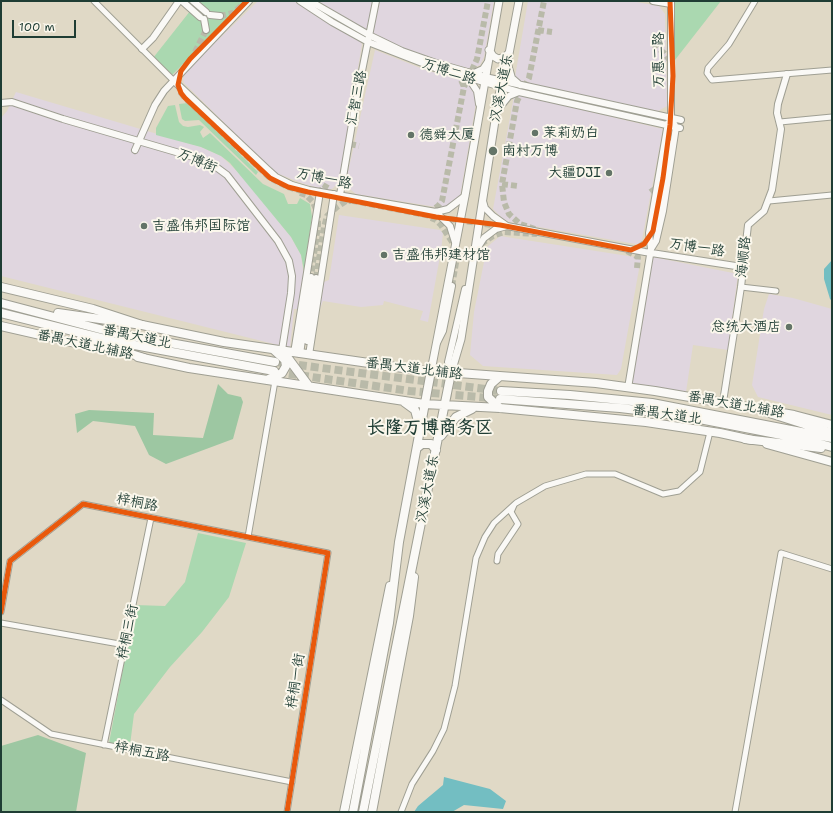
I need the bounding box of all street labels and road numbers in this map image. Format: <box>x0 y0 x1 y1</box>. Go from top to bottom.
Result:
street label: 万惠二路 <box>651 32 667 88</box>
street label: 汉溪大道东 <box>487 52 517 124</box>
street label: 万博二路 <box>420 55 478 89</box>
street label: 汇智三路 <box>343 69 371 127</box>
street label: 万博街 <box>174 145 220 177</box>
street label: 万博一路 <box>295 165 353 193</box>
street label: 万博一路 <box>668 235 726 261</box>
street label: 海顺路 <box>733 235 755 279</box>
street label: 番禺大道北 <box>101 322 173 352</box>
street label: 番禺大道北辅路 <box>35 327 135 363</box>
street label: 番禺大道北辅路 <box>364 355 464 383</box>
street label: 番禺大道北辅路 <box>686 388 786 422</box>
street label: 番禺大道北 <box>631 402 703 428</box>
street label: 汉溪大道东 <box>413 453 443 525</box>
street label: 梓桐路 <box>115 491 159 515</box>
street label: 梓桐三街 <box>114 603 142 661</box>
street label: 梓桐一街 <box>283 652 309 710</box>
street label: 梓桐五路 <box>113 738 171 766</box>

